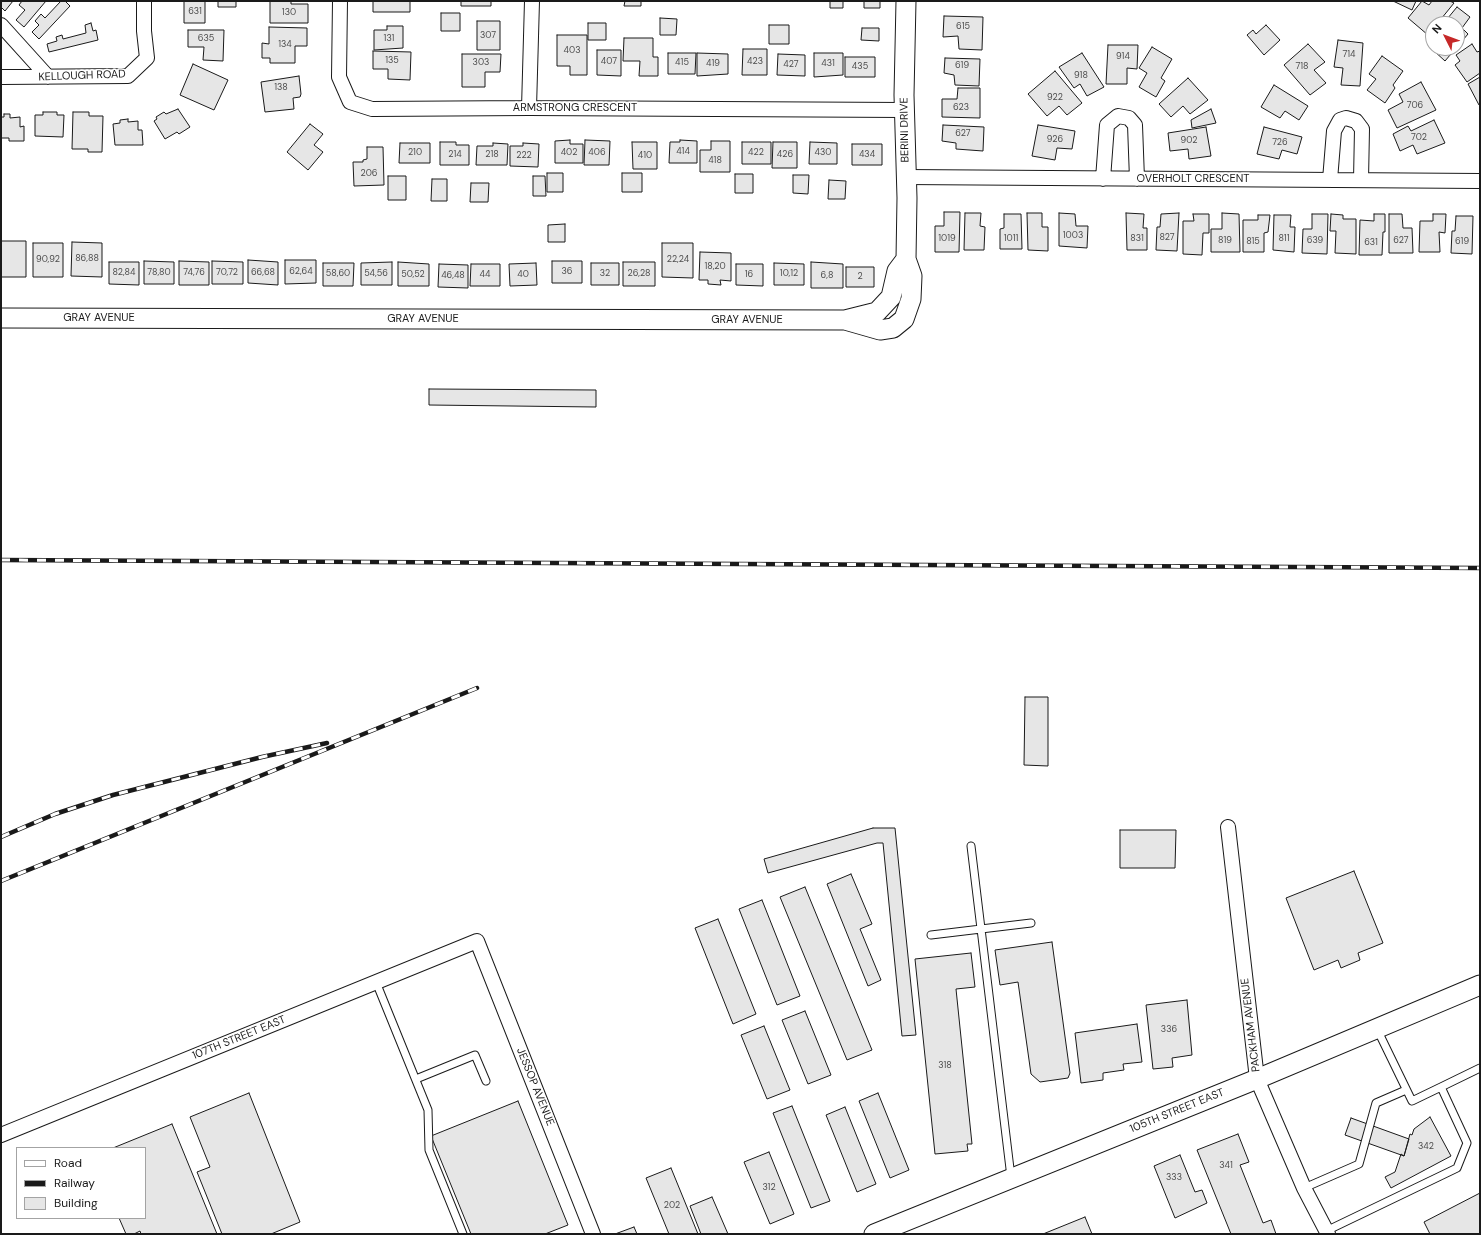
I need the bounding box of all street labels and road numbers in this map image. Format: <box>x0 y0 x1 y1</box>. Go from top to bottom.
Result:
street label: KELLOUGH ROAD <box>38 68 126 84</box>
street label: BERINI DRIVE <box>898 97 912 163</box>
street label: ARMSTRONG CRESCENT <box>513 101 637 115</box>
street label: OVERHOLT CRESCENT <box>1137 172 1249 186</box>
street label: GRAY AVENUE <box>63 311 135 325</box>
street label: GRAY AVENUE <box>387 312 459 326</box>
street label: GRAY AVENUE <box>711 313 783 327</box>
street label: PACKHAM AVENUE <box>1239 977 1263 1073</box>
street label: 107TH STREET EAST <box>190 1013 288 1063</box>
street label: JESSOP AVENUE <box>513 1046 557 1128</box>
street label: 105TH STREET EAST <box>1128 1086 1226 1136</box>

